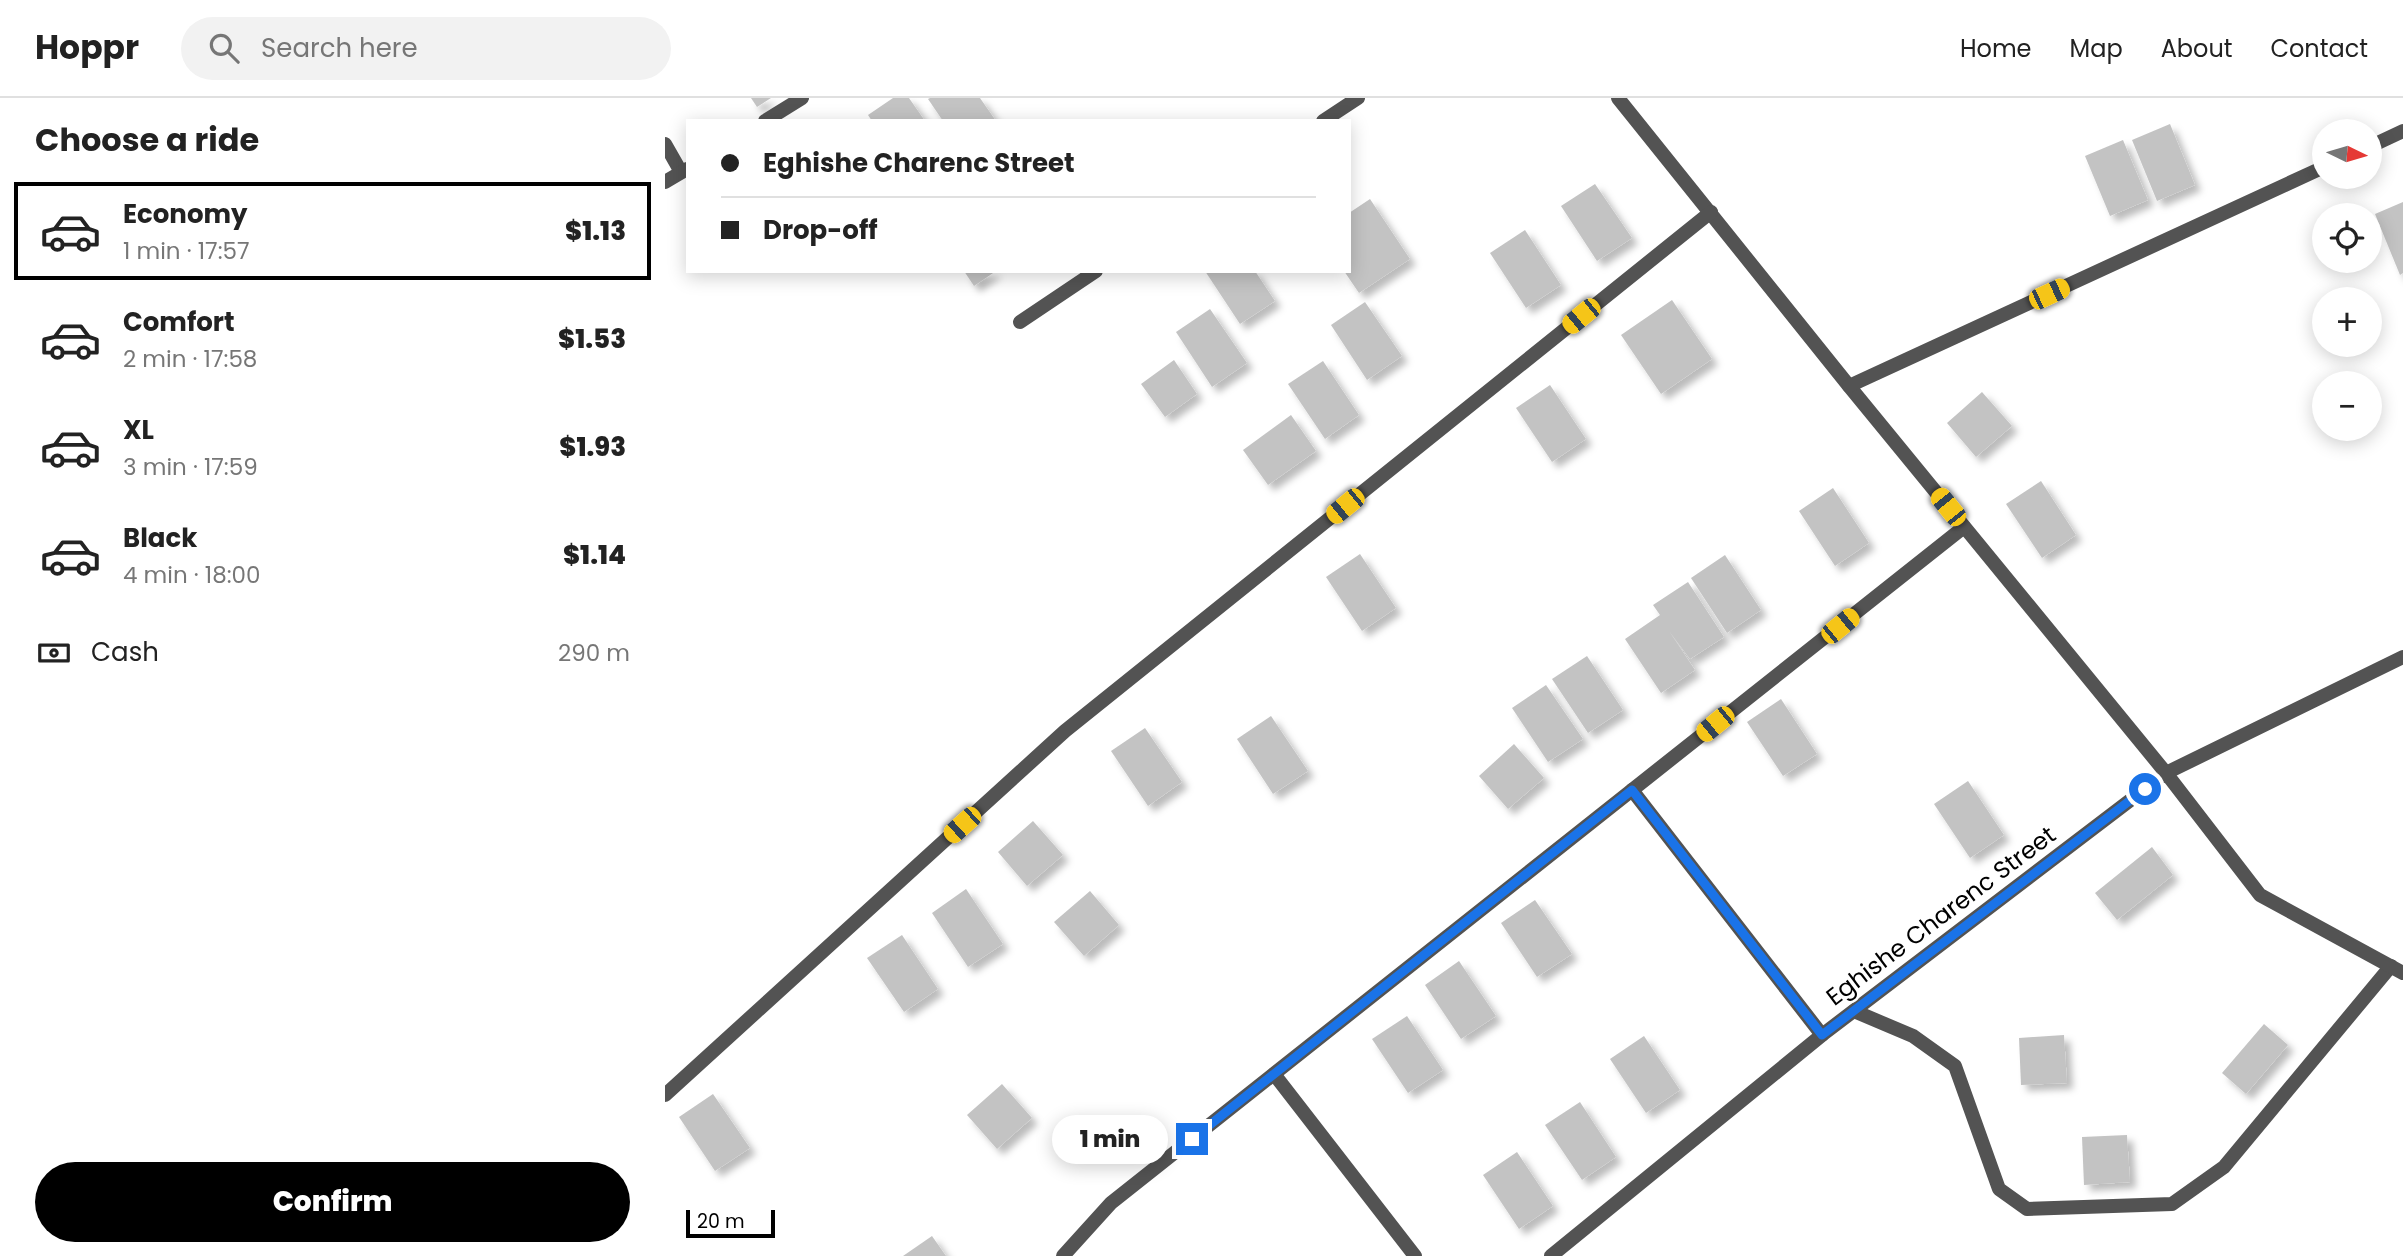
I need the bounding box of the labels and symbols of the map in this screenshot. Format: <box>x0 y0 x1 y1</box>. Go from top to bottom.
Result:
north arrow <box>2312 119 2382 189</box>
car <box>2026 276 2073 312</box>
car <box>1559 295 1604 337</box>
car <box>1927 484 1970 530</box>
car <box>1323 485 1368 527</box>
car <box>1818 605 1863 647</box>
car <box>1693 703 1738 745</box>
route start <box>2129 773 2161 805</box>
car <box>940 803 985 847</box>
street label: Eghishe Charenc Street <box>1819 818 2062 1013</box>
callout: 1 min <box>1052 1114 1168 1164</box>
route end <box>1176 1123 1208 1155</box>
scale bar <box>686 1207 775 1239</box>

